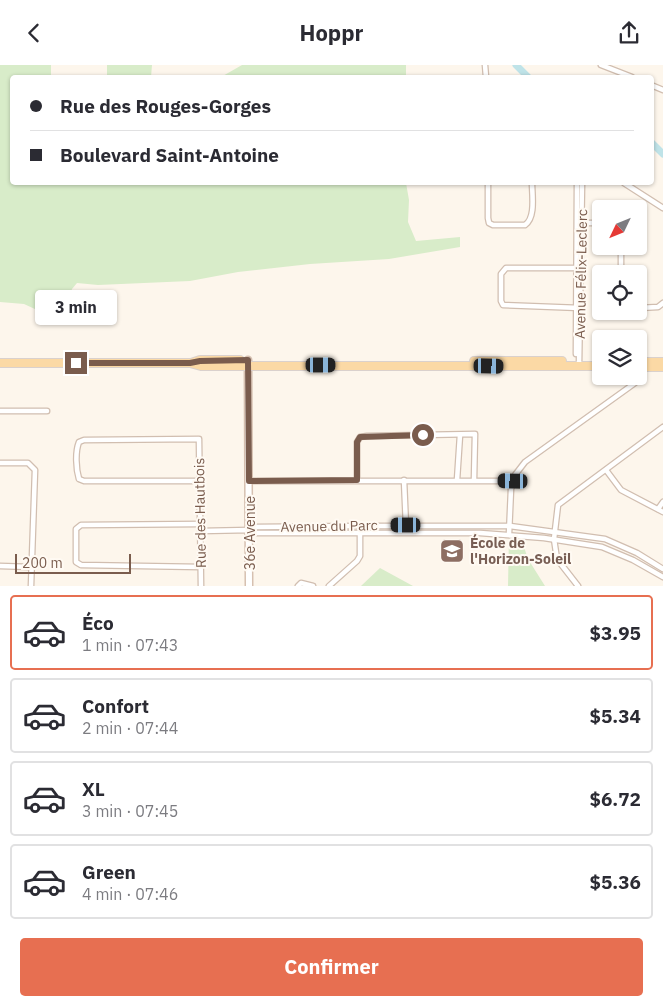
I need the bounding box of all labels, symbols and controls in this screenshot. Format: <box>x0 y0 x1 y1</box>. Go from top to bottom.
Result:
text: Hoppr <box>300 18 363 47</box>
icon: back <box>20 19 48 47</box>
icon: share <box>615 19 643 47</box>
text: Rue des Rouges-Gorges <box>60 94 271 118</box>
text: Boulevard Saint-Antoine <box>60 143 279 167</box>
north arrow <box>592 200 648 255</box>
map controls <box>592 200 647 385</box>
street label: Avenue Félix-Leclerc <box>571 209 591 339</box>
button: locate <box>592 265 647 320</box>
callout: 3 min <box>35 291 117 325</box>
text: 3 min <box>55 297 97 317</box>
button: layers <box>592 330 647 385</box>
route end <box>65 352 87 374</box>
car <box>306 358 336 373</box>
car <box>473 358 504 374</box>
route start <box>412 424 434 446</box>
street label: Rue des Hautbois <box>190 458 210 568</box>
car <box>497 473 528 489</box>
street label: 36e Avenue <box>241 495 259 570</box>
street label: Avenue du Parc <box>280 516 378 536</box>
car <box>391 518 421 533</box>
place label: École de l'Horizon-Soleil <box>470 533 571 568</box>
school or university icon: École de l'Horizon-Soleil <box>439 538 465 564</box>
scale bar <box>15 551 131 574</box>
text: 200 m <box>22 554 63 572</box>
icon: car <box>22 610 67 655</box>
text: Éco <box>82 611 114 635</box>
text: $3.95 <box>589 621 641 645</box>
text: 1 min · 07:43 <box>82 635 178 655</box>
icon: car <box>22 693 67 738</box>
text: Confort <box>82 694 149 718</box>
text: $5.34 <box>589 704 641 728</box>
text: 2 min · 07:44 <box>82 718 178 738</box>
icon: car <box>22 776 67 821</box>
text: XL <box>82 777 105 801</box>
text: $6.72 <box>589 787 641 811</box>
text: 3 min · 07:45 <box>82 801 178 821</box>
icon: car <box>22 859 67 904</box>
text: Green <box>82 860 136 884</box>
text: $5.36 <box>589 870 641 894</box>
text: 4 min · 07:46 <box>82 884 178 904</box>
button: Confirmer <box>20 938 643 996</box>

